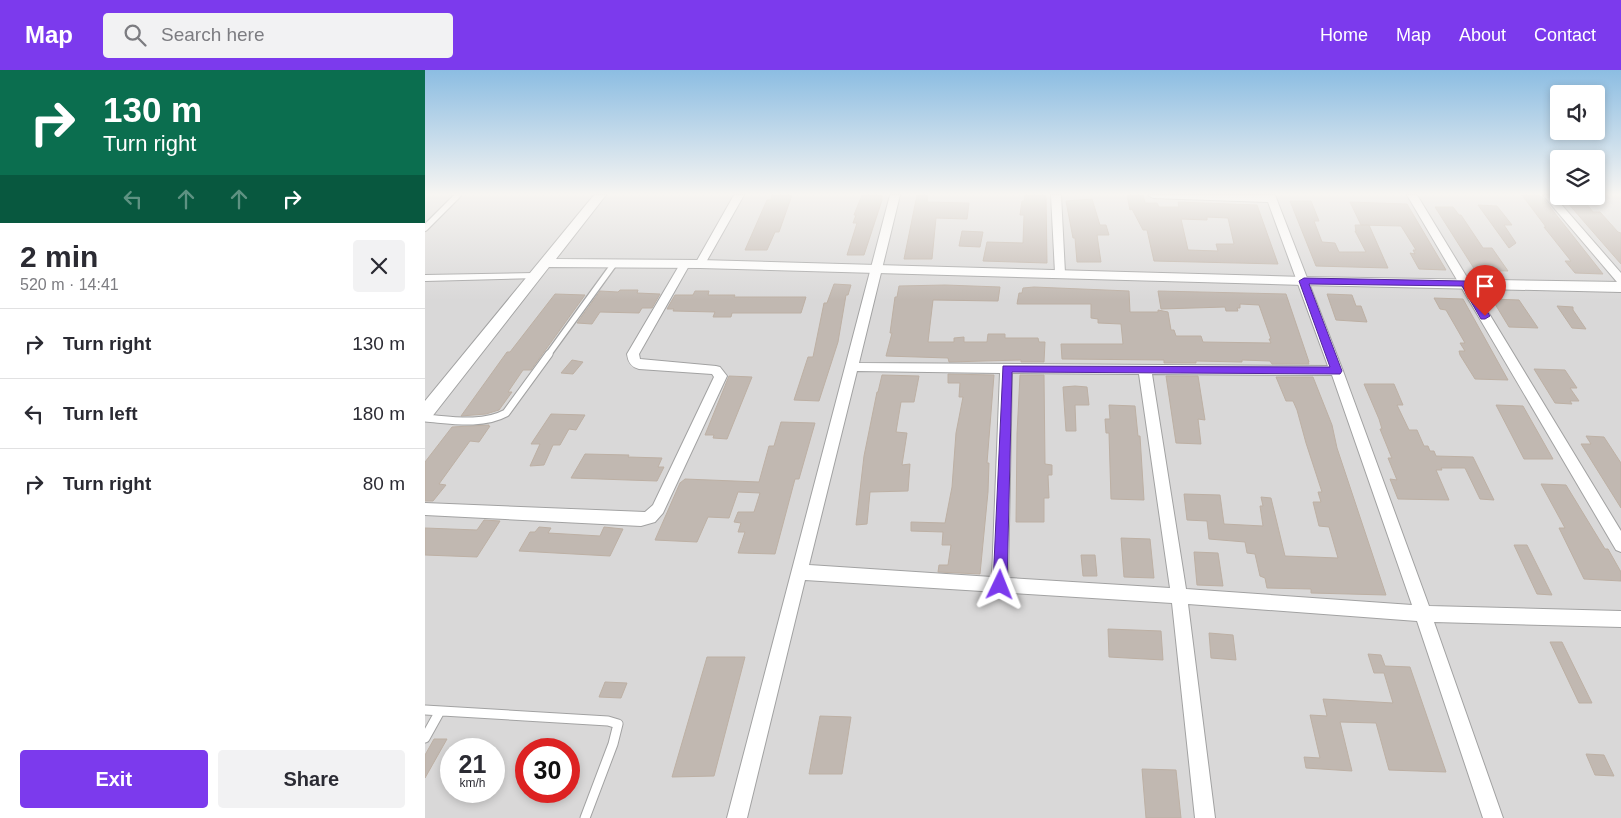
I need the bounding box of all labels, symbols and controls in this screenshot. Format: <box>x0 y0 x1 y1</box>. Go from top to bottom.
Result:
search box <box>103 13 453 58</box>
text: Map <box>25 21 73 48</box>
icon: search <box>121 21 149 49</box>
text: Search here <box>161 24 265 45</box>
text: Home <box>1320 25 1368 45</box>
text: Map <box>1396 25 1431 45</box>
text: About <box>1459 25 1506 45</box>
text: Contact <box>1534 25 1596 45</box>
map controls <box>1550 85 1605 205</box>
button: sound <box>1550 85 1605 140</box>
icon: right <box>20 90 85 155</box>
text: 130 m <box>103 90 202 129</box>
text: Turn right <box>103 131 196 156</box>
button: layers <box>1550 150 1605 205</box>
icon: left <box>119 185 147 213</box>
icon: ahead <box>172 185 200 213</box>
icon: ahead <box>225 185 253 213</box>
icon: right <box>278 185 306 213</box>
text: 2 min <box>20 240 98 273</box>
button: close <box>353 240 405 292</box>
pin <box>1464 265 1506 316</box>
icon: arrive <box>1471 272 1499 300</box>
text: 520 m · 14:41 <box>20 276 119 293</box>
icon: right <box>20 330 48 358</box>
text: Turn right <box>63 333 151 354</box>
text: 130 m <box>352 333 405 354</box>
icon: left <box>20 400 48 428</box>
text: Turn left <box>63 403 138 424</box>
text: 180 m <box>352 403 405 424</box>
icon: right <box>20 470 48 498</box>
text: Turn right <box>63 473 151 494</box>
text: 80 m <box>363 473 405 494</box>
position arrow <box>973 558 1025 610</box>
speed limit sign: 30 <box>515 738 580 803</box>
button: Exit <box>20 750 208 808</box>
button: Share <box>218 750 405 808</box>
text: 21 <box>459 750 486 778</box>
text: km/h <box>459 776 486 790</box>

